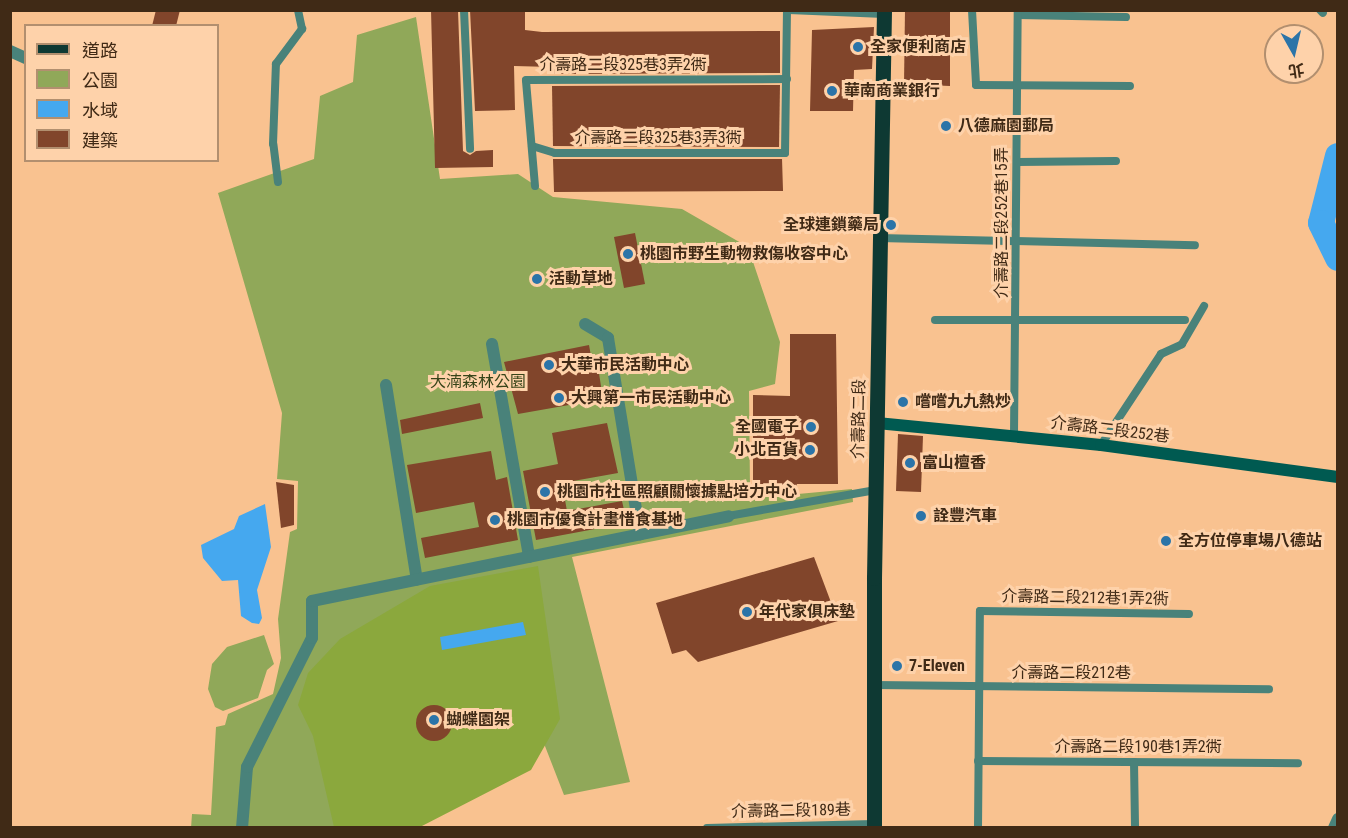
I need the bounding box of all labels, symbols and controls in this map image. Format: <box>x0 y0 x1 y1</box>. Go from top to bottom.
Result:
legend <box>24 24 219 162</box>
north arrow <box>1264 24 1324 84</box>
place label: 全家便利商店 <box>870 37 966 57</box>
text: 道路 <box>82 40 118 61</box>
marker: 全家便利商店 <box>851 40 865 54</box>
street label: 介壽路二段325巷3弄2衖 <box>539 55 707 75</box>
text: 北 <box>1287 60 1306 81</box>
text: 公園 <box>82 70 118 91</box>
place label: 華南商業銀行 <box>844 81 940 101</box>
marker: 華南商業銀行 <box>825 84 839 98</box>
text: 水域 <box>82 100 118 121</box>
place label: 八德麻園郵局 <box>958 116 1054 136</box>
marker: 八德麻園郵局 <box>939 119 953 133</box>
street label: 介壽路二段325巷3弄3衖 <box>574 128 742 148</box>
text: 建築 <box>82 130 118 151</box>
street label: 介壽路二段252巷15弄 <box>992 147 1012 299</box>
place label: 全球連鎖藥局 <box>783 215 879 235</box>
marker: 全球連鎖藥局 <box>884 218 898 232</box>
place label: 桃園市野生動物救傷收容中心 <box>640 244 848 264</box>
marker: 桃園市野生動物救傷收容中心 <box>621 247 635 261</box>
place label: 活動草地 <box>549 269 613 289</box>
marker: 活動草地 <box>530 272 544 286</box>
place label: 大華市民活動中心 <box>561 355 689 375</box>
marker: 大華市民活動中心 <box>542 358 556 372</box>
park label: 大湳森林公園 <box>430 372 526 392</box>
street label: 介壽路二段 <box>849 379 869 459</box>
place label: 大興第一市民活動中心 <box>571 388 731 408</box>
marker: 大興第一市民活動中心 <box>552 391 566 405</box>
place label: 嚐嚐九九熱炒 <box>915 392 1011 412</box>
marker: 嚐嚐九九熱炒 <box>896 395 910 409</box>
street label: 介壽路二段252巷 <box>1049 413 1171 447</box>
place label: 全國電子 <box>735 417 799 437</box>
marker: 全國電子 <box>804 420 818 434</box>
place label: 小北百貨 <box>734 440 798 460</box>
marker: 小北百貨 <box>803 443 817 457</box>
place label: 富山檀香 <box>922 453 986 473</box>
marker: 富山檀香 <box>903 456 917 470</box>
place label: 桃園市社區照顧關懷據點培力中心 <box>557 482 797 502</box>
marker: 桃園市社區照顧關懷據點培力中心 <box>538 485 552 499</box>
place label: 詮豐汽車 <box>933 506 997 526</box>
marker: 詮豐汽車 <box>914 509 928 523</box>
place label: 桃園市優食計畫惜食基地 <box>507 510 683 530</box>
marker: 桃園市優食計畫惜食基地 <box>488 513 502 527</box>
place label: 全方位停車場八德站 <box>1178 531 1322 551</box>
marker: 全方位停車場八德站 <box>1159 534 1173 548</box>
street label: 介壽路二段212巷1弄2衖 <box>1001 587 1169 609</box>
place label: 年代家俱床墊 <box>759 602 855 622</box>
marker: 年代家俱床墊 <box>740 605 754 619</box>
place label: 7-Eleven <box>909 656 965 676</box>
marker: 7-Eleven <box>890 659 904 673</box>
street label: 介壽路二段212巷 <box>1011 663 1131 683</box>
place label: 蝴蝶園架 <box>446 710 510 730</box>
marker: 蝴蝶園架 <box>427 713 441 727</box>
street label: 介壽路二段190巷1弄2衖 <box>1054 737 1222 757</box>
street label: 介壽路二段189巷 <box>731 800 851 822</box>

